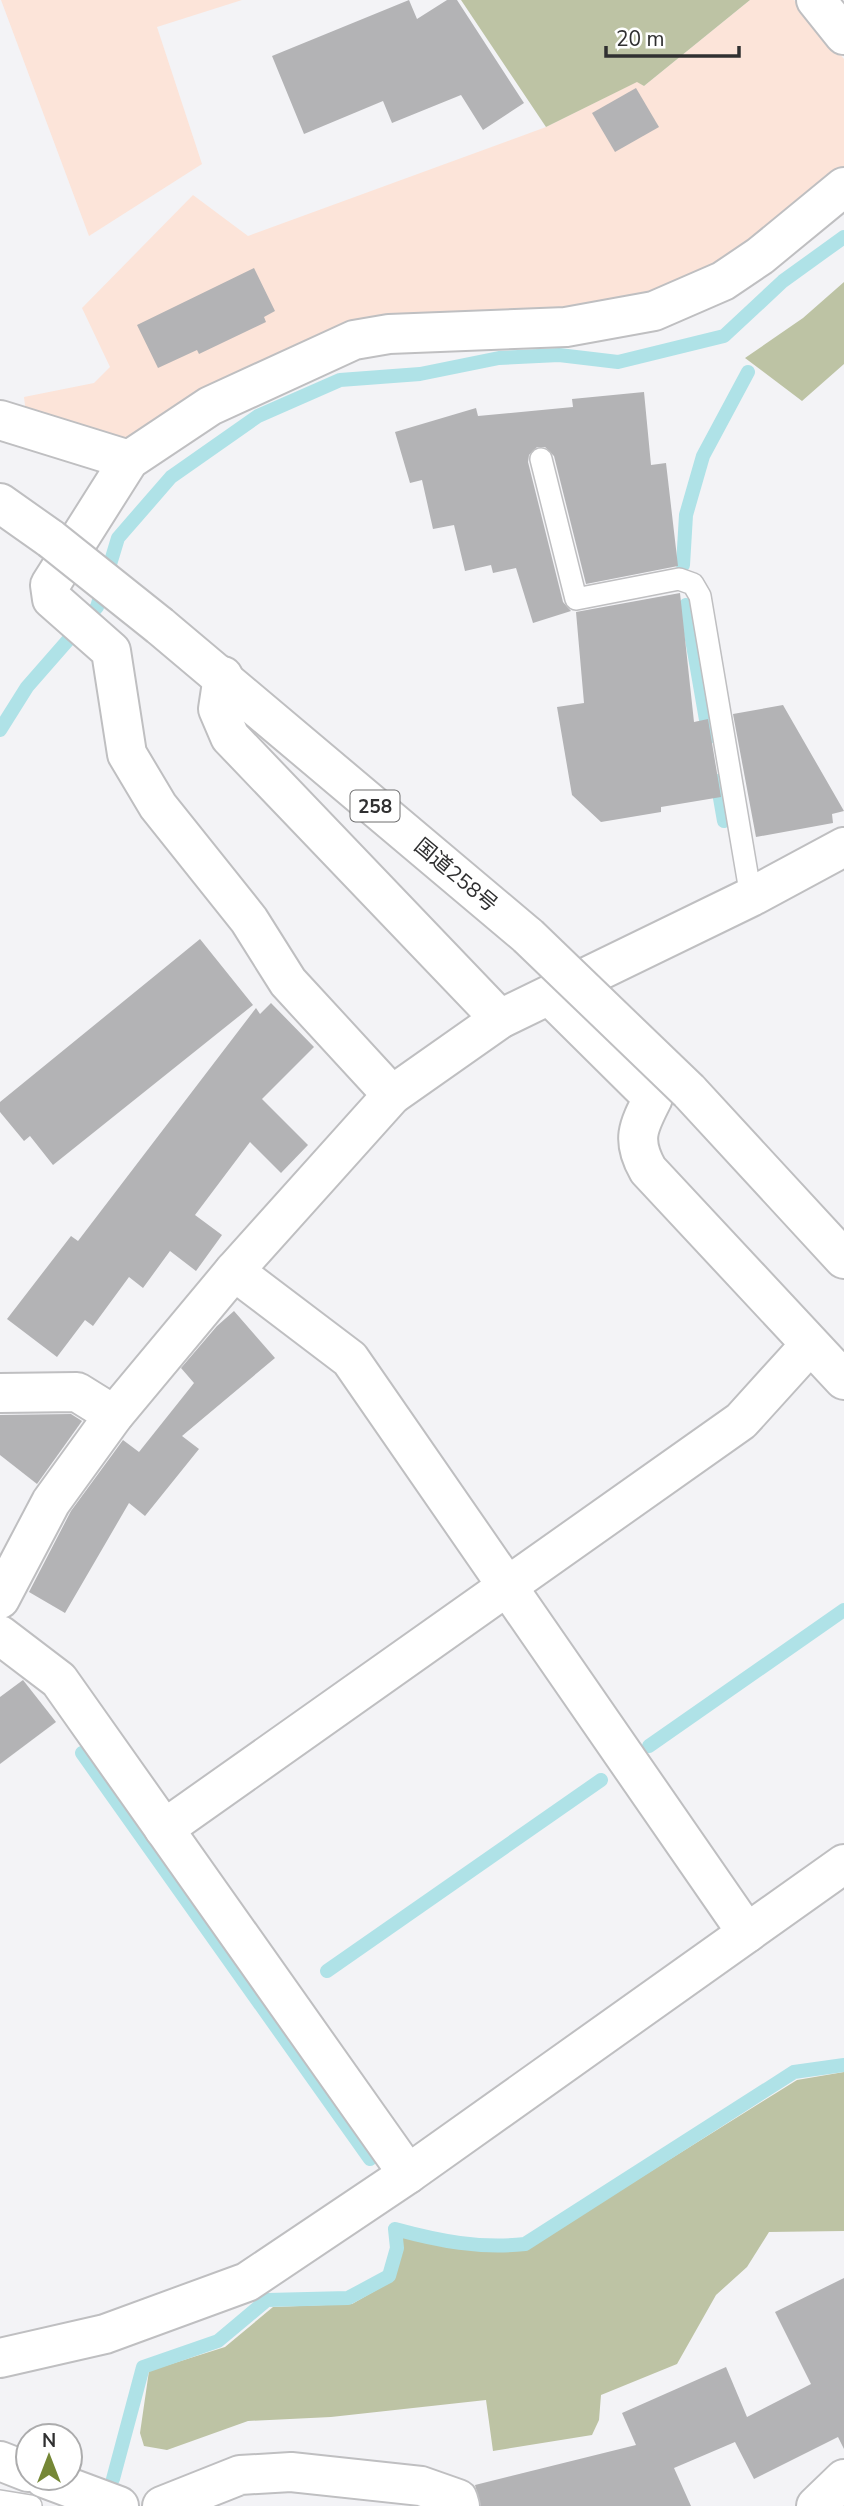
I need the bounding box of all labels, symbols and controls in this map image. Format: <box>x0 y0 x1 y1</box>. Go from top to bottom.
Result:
scale bar <box>606 14 739 58</box>
text: 20 m <box>616 25 665 53</box>
road number: 258 <box>350 790 400 821</box>
street label: 国道258号 <box>408 832 504 918</box>
north arrow <box>14 2422 84 2492</box>
text: N <box>42 2428 56 2454</box>

